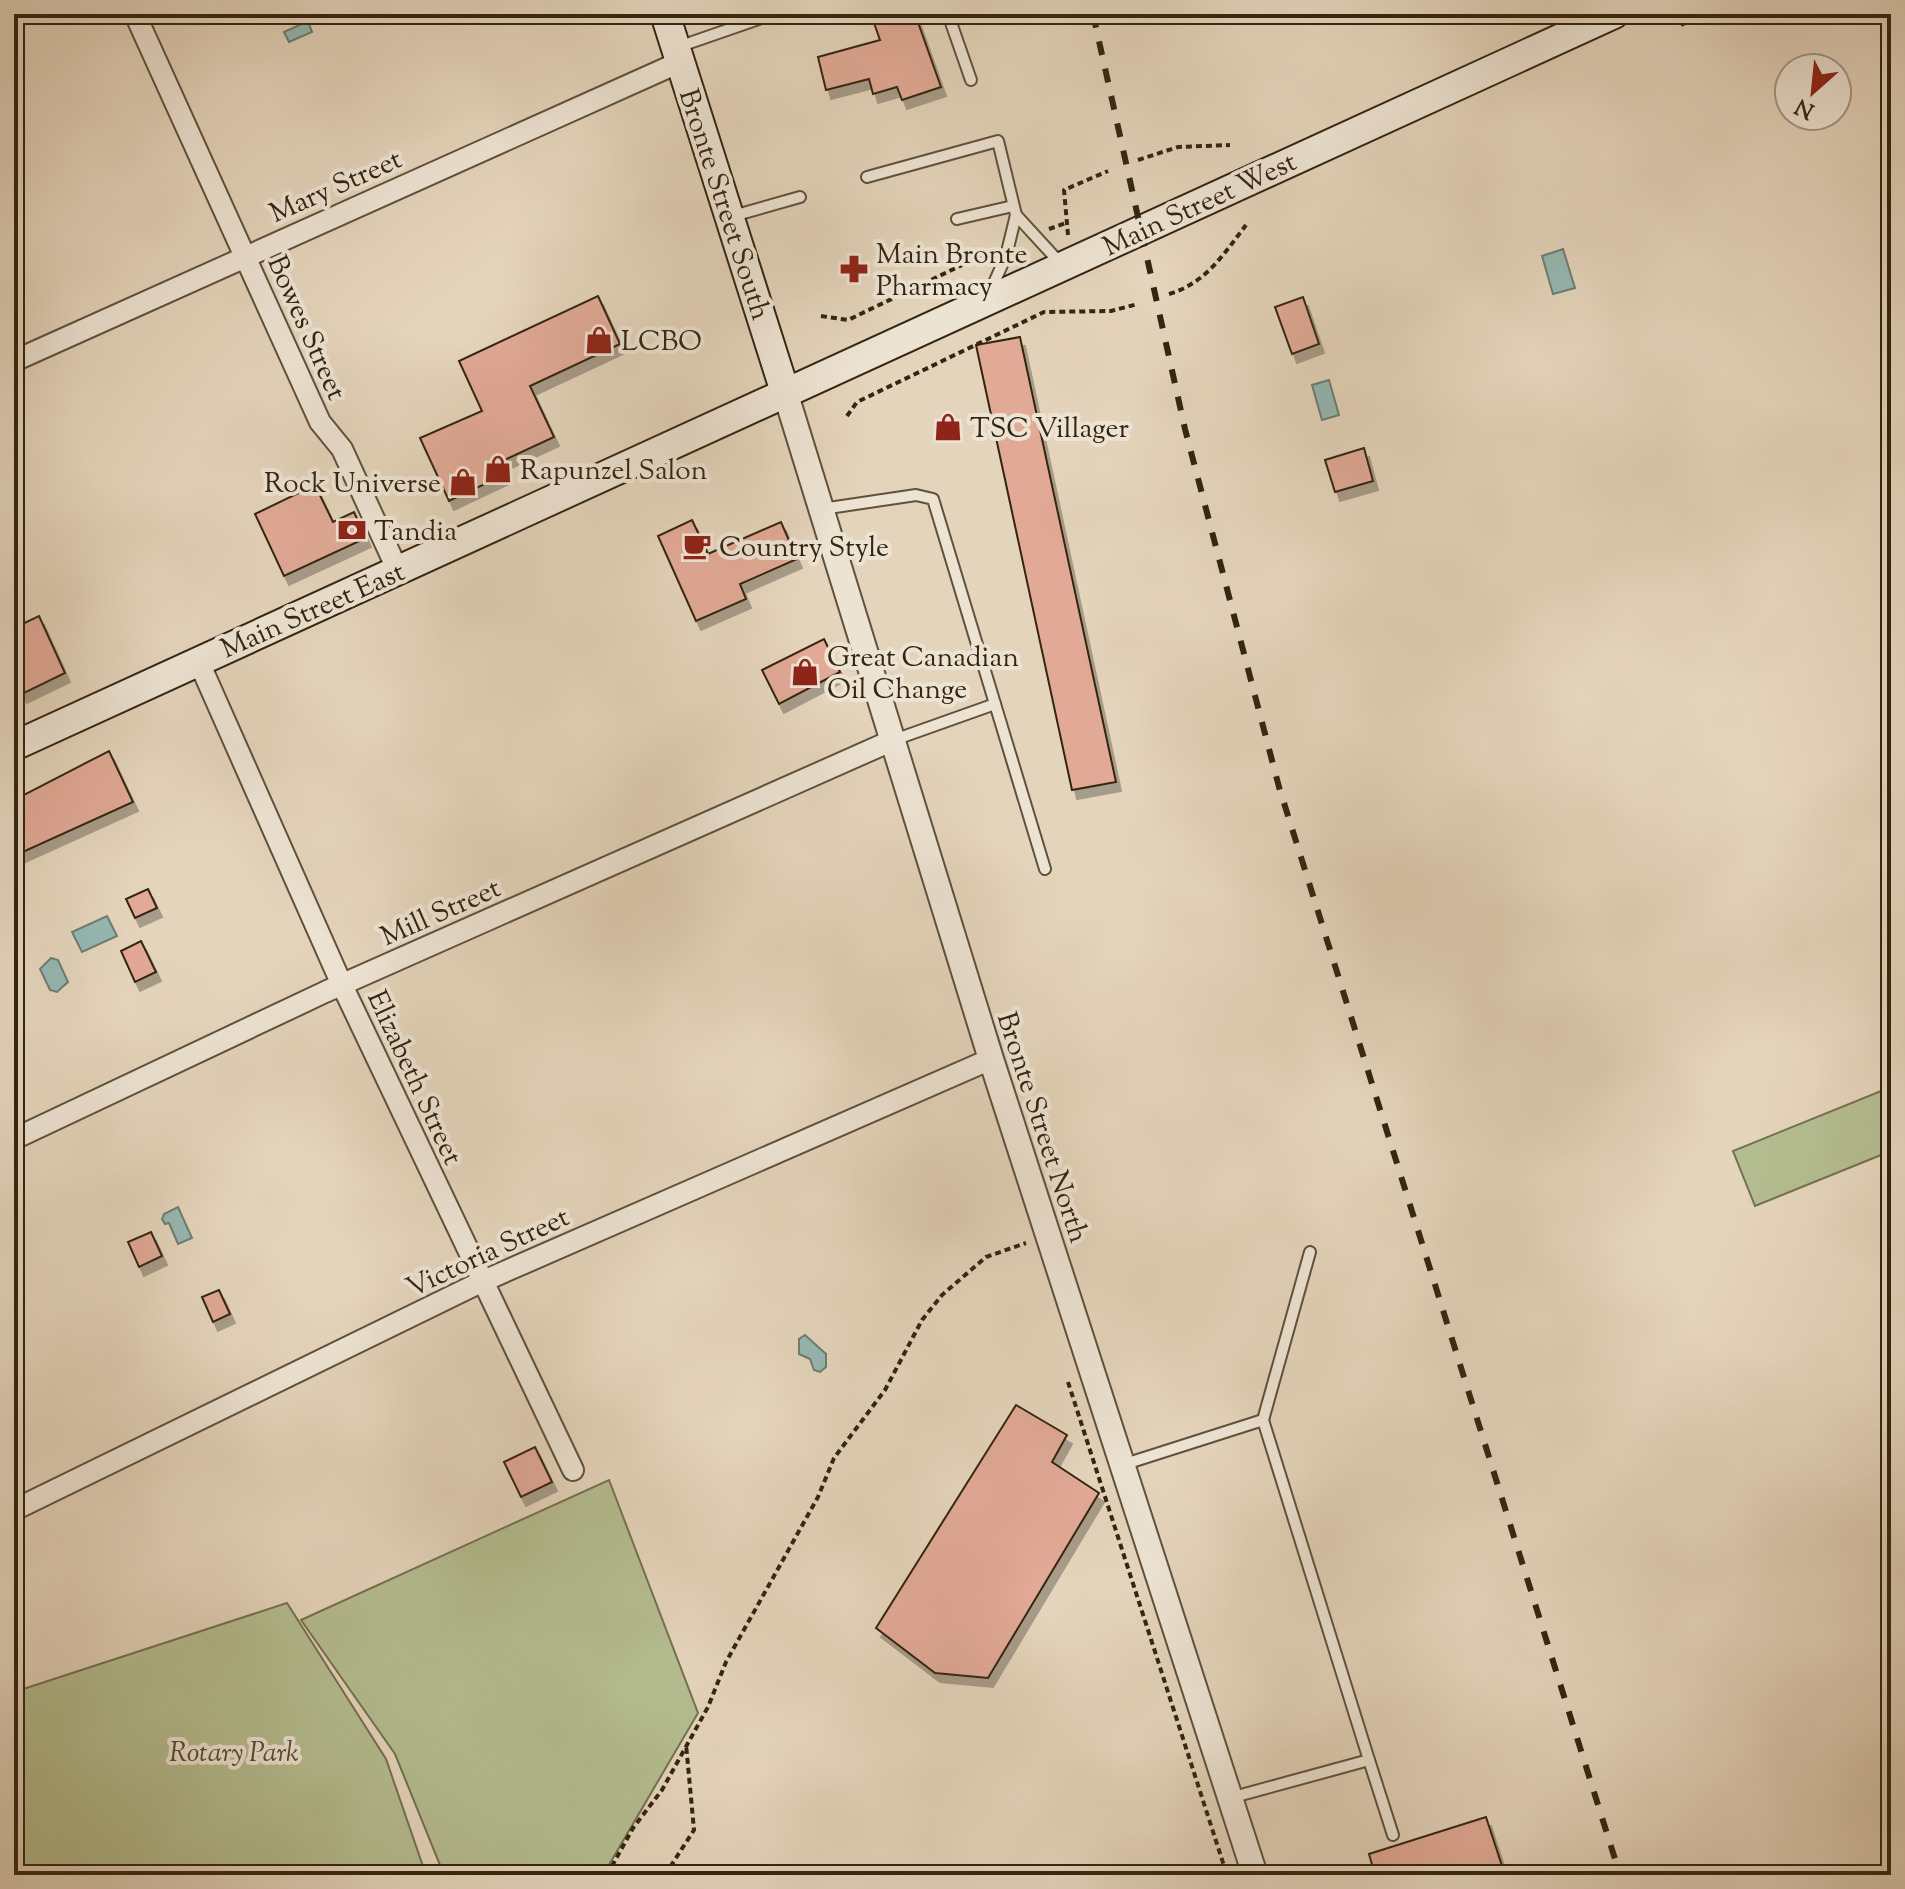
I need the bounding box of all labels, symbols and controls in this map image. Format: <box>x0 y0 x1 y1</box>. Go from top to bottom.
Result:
north arrow <box>1773 52 1853 132</box>
street label: Bronte Street South <box>667 84 779 326</box>
text: N <box>1790 89 1820 125</box>
street label: Mary Street <box>264 141 409 235</box>
street label: Main Street West <box>1097 143 1304 268</box>
place label: Main Bronte Pharmacy <box>876 236 1027 308</box>
street label: Bowes Street <box>256 249 355 407</box>
pharmacy icon: Main Bronte Pharmacy <box>839 254 869 284</box>
place label: LCBO <box>621 323 702 363</box>
shop icon: LCBO <box>584 325 614 355</box>
place label: TSC Villager <box>970 410 1130 450</box>
shop icon: TSC Villager <box>933 412 963 442</box>
place label: Rapunzel Salon <box>520 452 707 492</box>
shop icon: Rapunzel Salon <box>483 454 513 484</box>
place label: Rock Universe <box>264 465 441 505</box>
shop icon: Rock Universe <box>448 467 478 497</box>
place label: Tandia <box>374 513 457 553</box>
bank icon: Tandia <box>337 515 367 545</box>
place label: Country Style <box>719 529 889 569</box>
cafe icon: Country Style <box>682 531 712 561</box>
street label: Main Street East <box>215 553 412 670</box>
place label: Great Canadian Oil Change <box>827 639 1019 711</box>
shop icon: Great Canadian Oil Change <box>790 657 820 687</box>
street label: Mill Street <box>375 869 508 958</box>
street label: Elizabeth Street <box>355 984 471 1172</box>
street label: Bronte Street North <box>985 1007 1097 1248</box>
street label: Victoria Street <box>400 1198 577 1309</box>
park label: Rotary Park <box>169 1734 299 1774</box>

